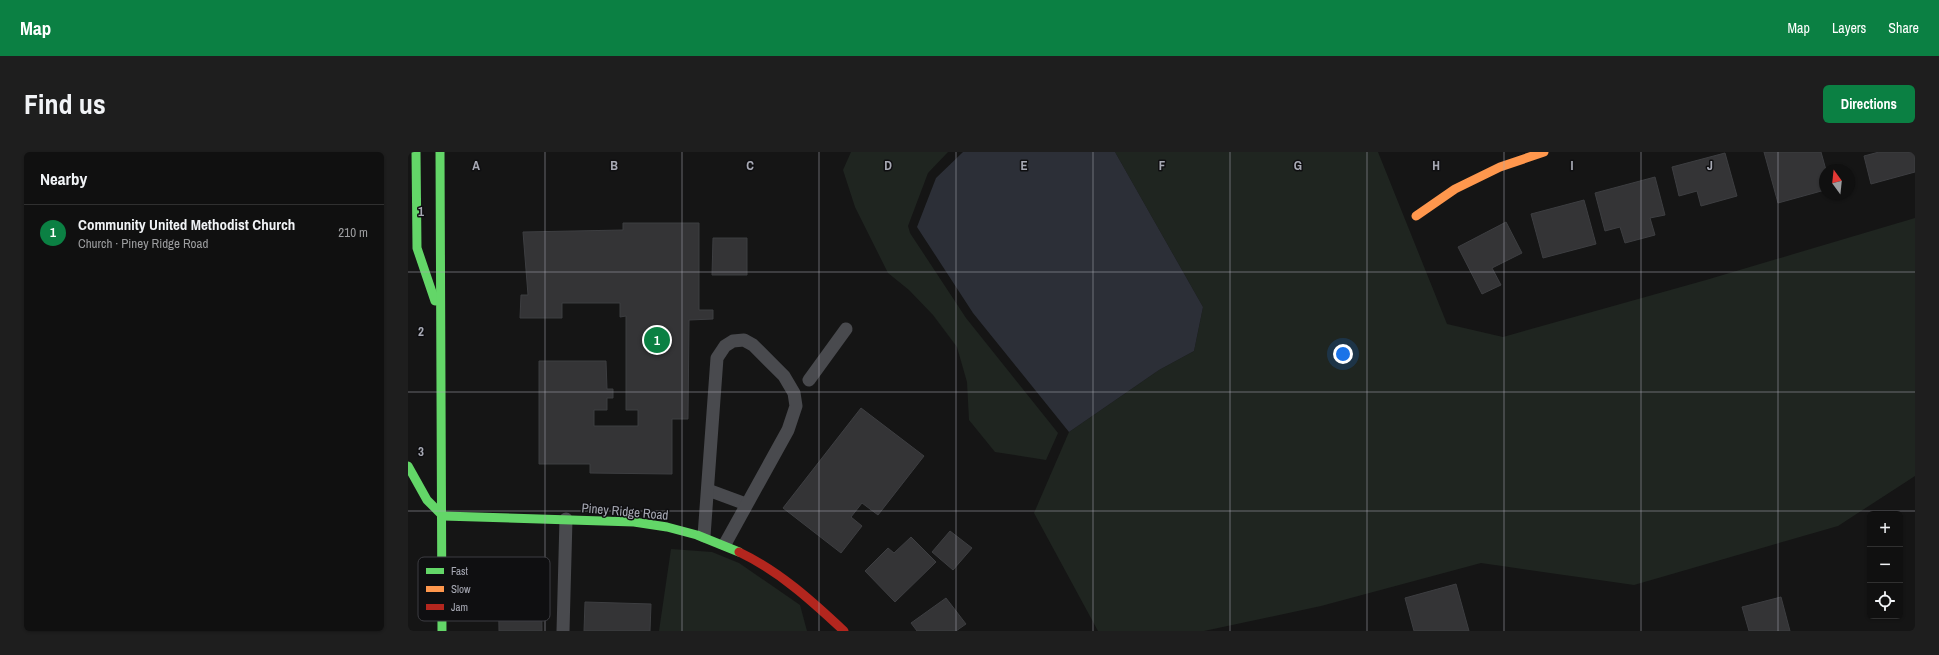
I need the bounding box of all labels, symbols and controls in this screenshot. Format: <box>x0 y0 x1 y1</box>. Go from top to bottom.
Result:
text: Map <box>20 15 51 41</box>
text: Map <box>1788 19 1810 37</box>
text: Layers <box>1832 19 1866 37</box>
text: Share <box>1888 19 1919 37</box>
text: Find us <box>24 85 106 123</box>
button: Directions <box>1823 85 1915 123</box>
text: A <box>472 157 480 174</box>
text: B <box>610 157 618 174</box>
text: C <box>746 157 754 174</box>
text: D <box>884 157 892 174</box>
text: E <box>1020 157 1028 174</box>
text: F <box>1159 157 1166 174</box>
text: G <box>1294 157 1302 174</box>
text: H <box>1432 157 1440 174</box>
text: I <box>1571 157 1574 174</box>
text: J <box>1707 157 1713 174</box>
north arrow <box>1819 164 1855 200</box>
text: Nearby <box>40 167 87 190</box>
text: 1 <box>418 203 424 220</box>
text: Community United Methodist Church <box>78 214 295 235</box>
text: 1 <box>50 224 56 241</box>
text: 210 m <box>338 224 368 241</box>
text: Church · Piney Ridge Road <box>78 235 208 252</box>
text: 2 <box>418 323 424 340</box>
pin: 1 <box>644 325 670 355</box>
your location <box>1333 344 1353 364</box>
text: 3 <box>418 443 424 460</box>
street label: Piney Ridge Road <box>581 499 669 524</box>
map controls <box>1867 511 1903 619</box>
button: + <box>1867 511 1903 547</box>
button: − <box>1867 547 1903 583</box>
legend <box>418 557 550 621</box>
text: Fast <box>451 564 469 578</box>
text: Slow <box>451 582 471 596</box>
button: locate <box>1867 583 1903 619</box>
text: Jam <box>451 600 468 614</box>

